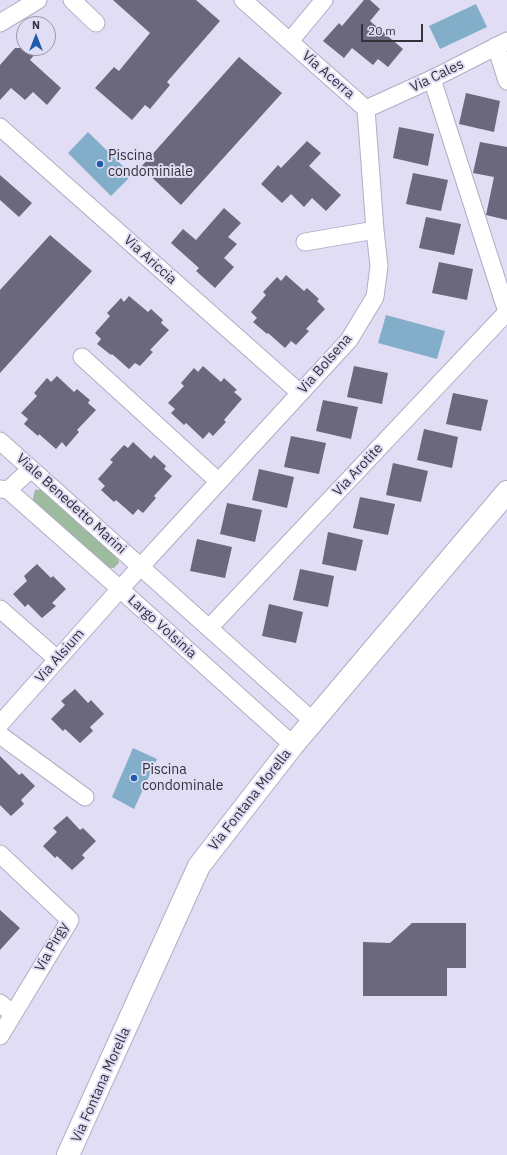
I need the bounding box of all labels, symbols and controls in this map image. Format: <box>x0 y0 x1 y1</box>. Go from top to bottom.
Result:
north arrow <box>16 16 56 56</box>
scale bar <box>363 16 425 42</box>
text: N <box>32 18 40 32</box>
text: 20 m <box>368 23 396 38</box>
street label: Via Acerra <box>298 48 358 102</box>
street label: Via Cales <box>408 56 466 96</box>
place label: Piscina condominiale <box>108 148 193 180</box>
marker: Piscina condominiale <box>95 159 105 169</box>
street label: Via Ariccia <box>120 232 180 288</box>
street label: Via Bolsena <box>295 331 355 397</box>
street label: Via Arotite <box>329 440 387 500</box>
street label: Viale Benedetto Marini <box>13 450 129 558</box>
street label: Largo Volsinia <box>124 592 200 662</box>
street label: Via Alsium <box>32 626 88 686</box>
street label: Via Fontana Morella <box>205 746 295 854</box>
place label: Piscina condominale <box>142 762 223 794</box>
marker: Piscina condominale <box>129 773 139 783</box>
street label: Via Pirgy <box>32 919 72 975</box>
street label: Via Fontana Morella <box>68 1025 134 1145</box>

